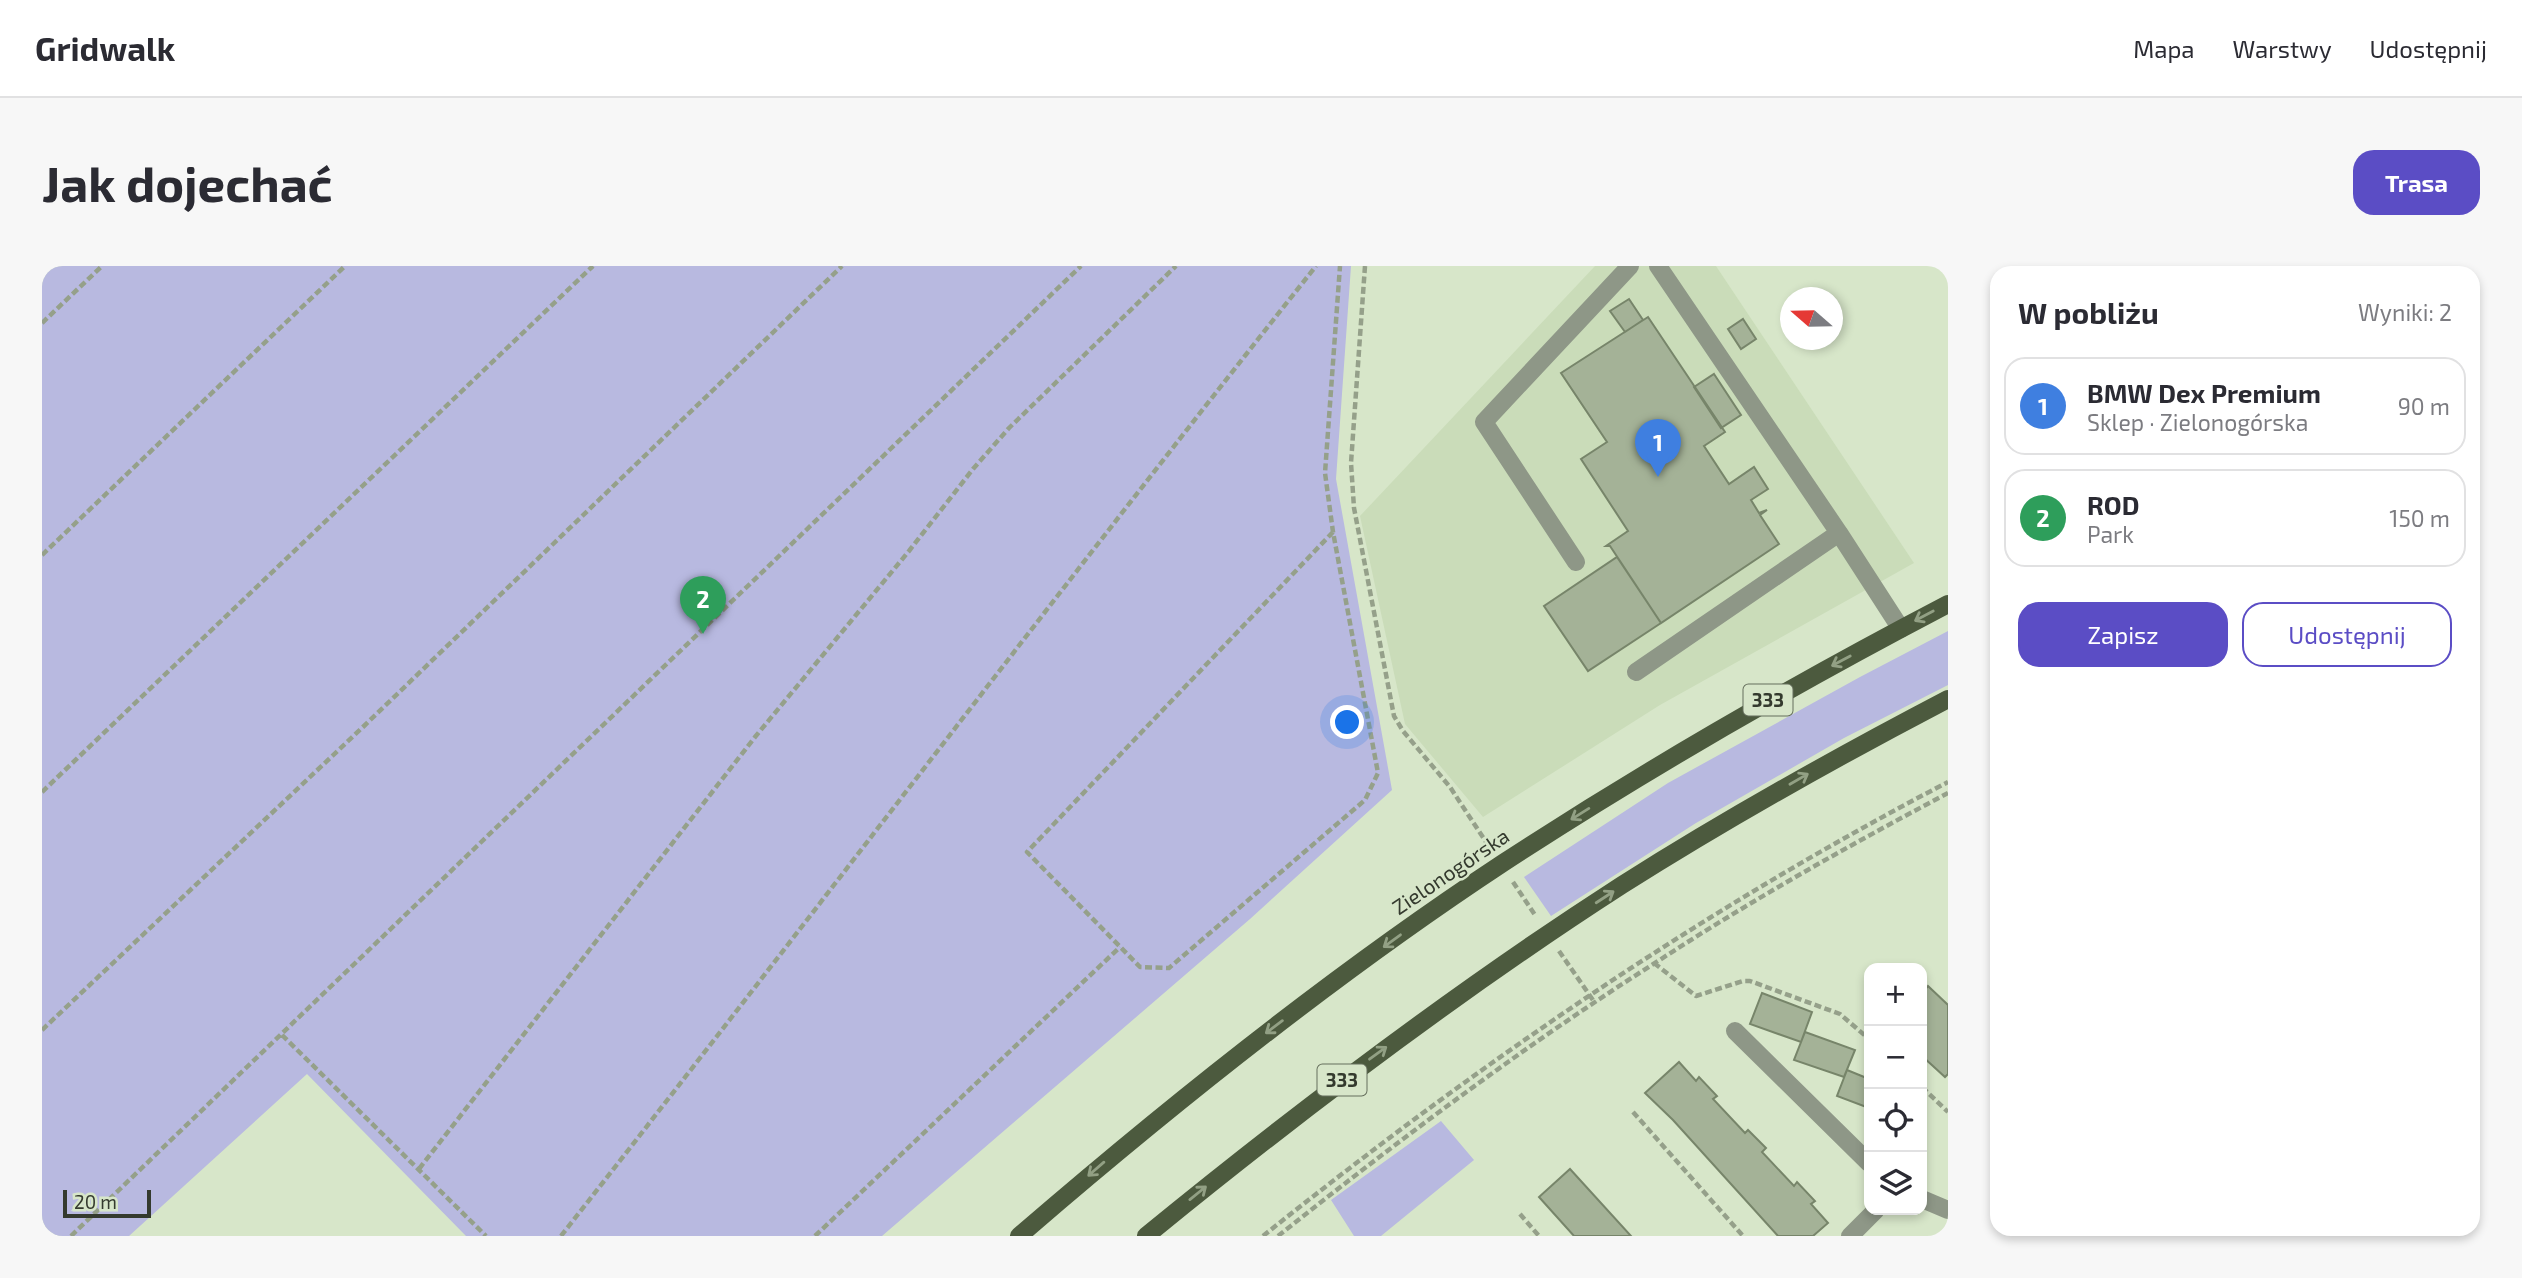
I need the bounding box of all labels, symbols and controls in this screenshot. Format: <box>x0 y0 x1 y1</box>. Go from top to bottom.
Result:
text: Gridwalk <box>35 28 175 68</box>
text: Mapa <box>2133 34 2195 63</box>
text: Warstwy <box>2233 34 2332 63</box>
text: Udostępnij <box>2370 34 2487 63</box>
button: Trasa <box>2353 150 2480 215</box>
text: Jak dojechać <box>42 153 333 212</box>
north arrow <box>1780 287 1843 350</box>
text: W pobliżu <box>2018 294 2159 330</box>
text: Wyniki: 2 <box>2358 298 2452 326</box>
text: BMW Dex Premium <box>2087 377 2321 408</box>
text: 1 <box>2038 392 2048 420</box>
text: 90 m <box>2398 392 2450 420</box>
text: Sklep · Zielonogórska <box>2087 408 2308 436</box>
pin: 1 <box>1635 419 1681 477</box>
text: ROD <box>2087 489 2139 520</box>
text: 2 <box>2036 504 2050 532</box>
text: 150 m <box>2389 504 2450 532</box>
text: Park <box>2087 520 2134 548</box>
pin: 2 <box>680 576 726 634</box>
button: Zapisz <box>2018 602 2228 667</box>
button: Udostępnij <box>2242 602 2452 667</box>
one-way arrow <box>1915 610 1935 624</box>
one-way arrow <box>1831 654 1851 668</box>
road number: 333 <box>1744 684 1792 715</box>
your location <box>1330 705 1364 739</box>
one-way arrow <box>1789 771 1809 785</box>
one-way arrow <box>1571 807 1591 821</box>
street label: Zielonogórska <box>1387 822 1513 919</box>
one-way arrow <box>1594 889 1614 903</box>
one-way arrow <box>1383 934 1402 948</box>
map controls <box>1864 963 1927 1215</box>
button: + <box>1864 963 1927 1026</box>
one-way arrow <box>1266 1020 1284 1035</box>
button: − <box>1864 1026 1927 1089</box>
one-way arrow <box>1368 1046 1387 1060</box>
road number: 333 <box>1318 1065 1366 1096</box>
button: locate <box>1864 1089 1927 1152</box>
button: layers <box>1864 1152 1927 1215</box>
one-way arrow <box>1088 1161 1106 1177</box>
one-way arrow <box>1189 1185 1207 1200</box>
scale bar <box>63 1187 150 1219</box>
text: 20 m <box>74 1190 117 1213</box>

